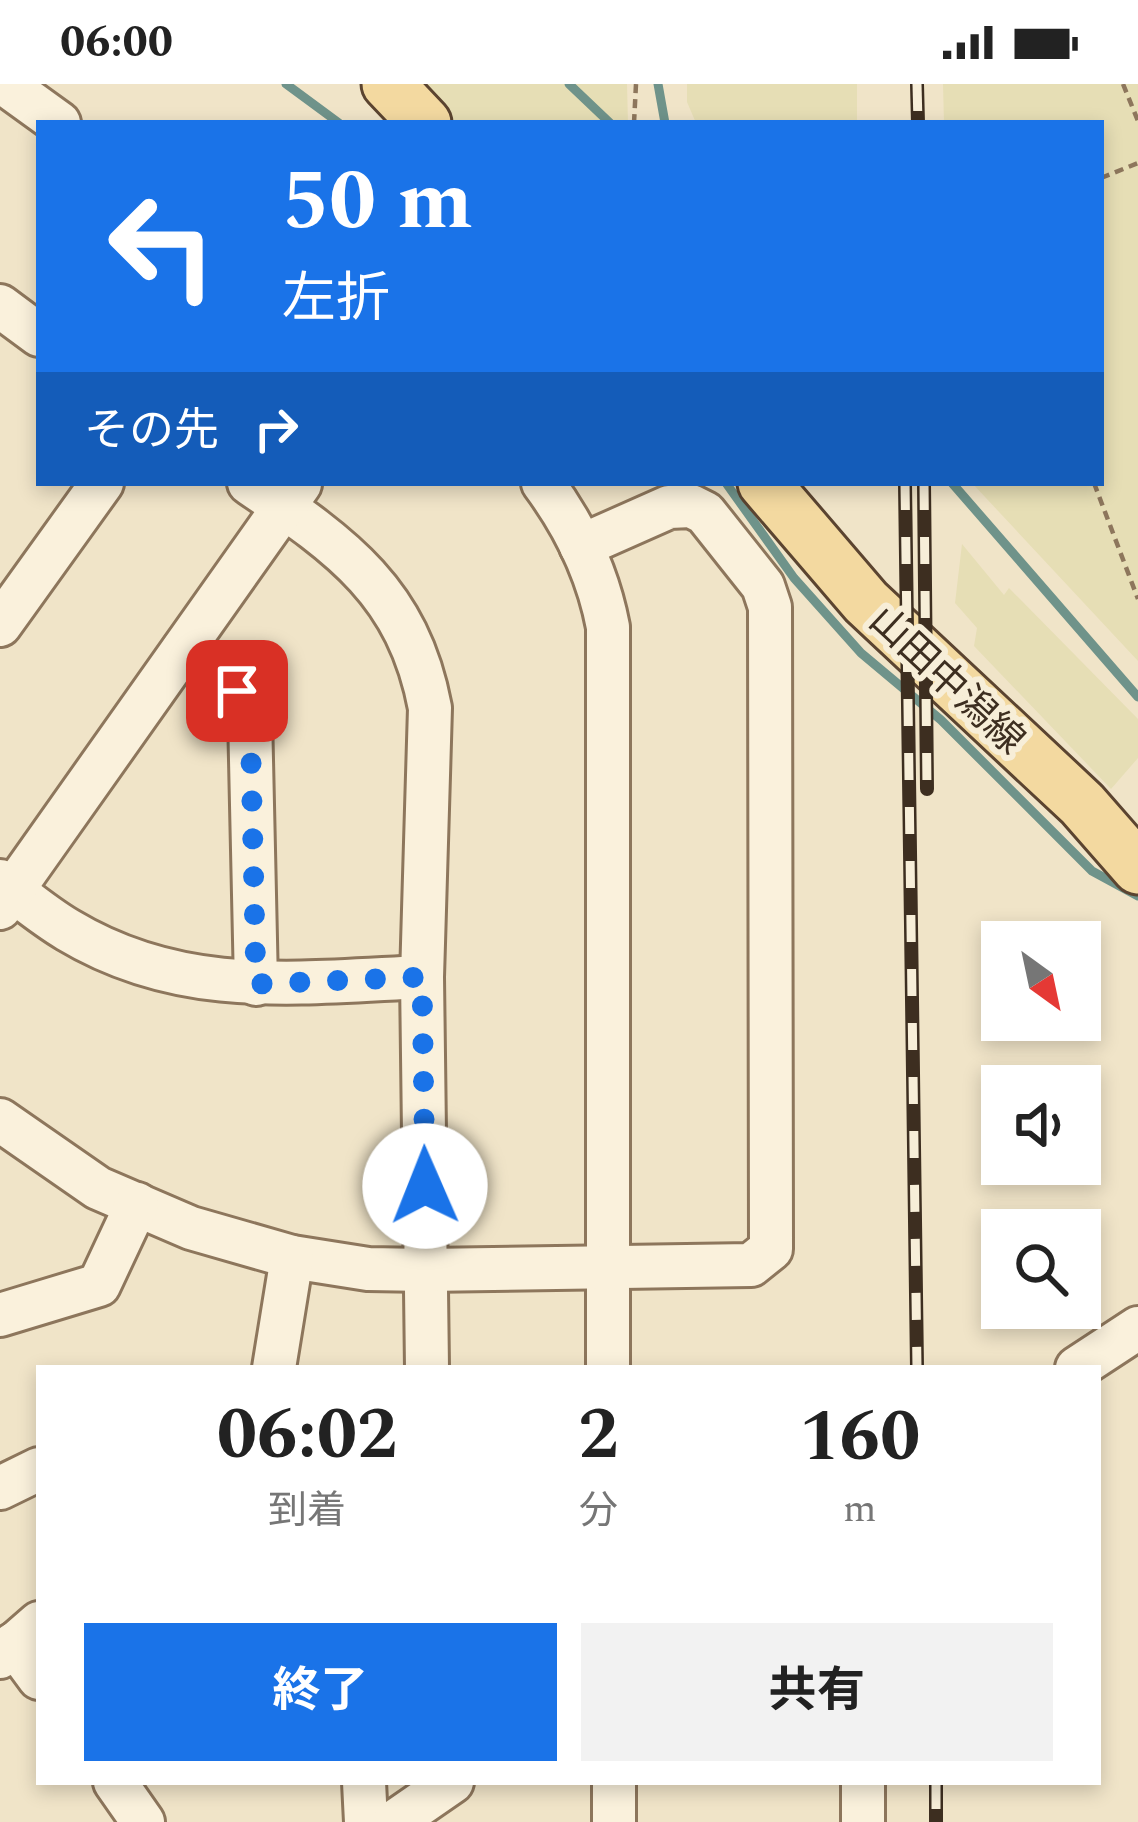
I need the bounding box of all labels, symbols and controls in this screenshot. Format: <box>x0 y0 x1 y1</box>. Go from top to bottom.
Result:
text: 06:00 <box>60 8 173 77</box>
text: 50 m <box>282 138 473 266</box>
icon: left <box>84 168 240 324</box>
text: 左折 <box>282 259 390 341</box>
icon: right <box>243 396 309 462</box>
text: その先 <box>84 397 219 466</box>
street label: 山田中潟線 <box>855 593 1038 769</box>
pin <box>186 640 288 742</box>
icon: arrive <box>204 658 270 724</box>
north arrow <box>981 921 1101 1041</box>
map controls <box>981 921 1101 1329</box>
button: sound <box>981 1065 1101 1185</box>
position arrow <box>362 1123 488 1249</box>
button: search <box>981 1209 1101 1329</box>
text: 06:02 <box>217 1381 398 1490</box>
text: 2 <box>578 1381 619 1490</box>
text: 160 <box>799 1383 920 1492</box>
text: m <box>843 1480 877 1539</box>
text: 到着 <box>268 1482 346 1541</box>
text: 分 <box>579 1482 618 1541</box>
button: 終了 <box>84 1623 557 1761</box>
button: 共有 <box>581 1623 1053 1761</box>

